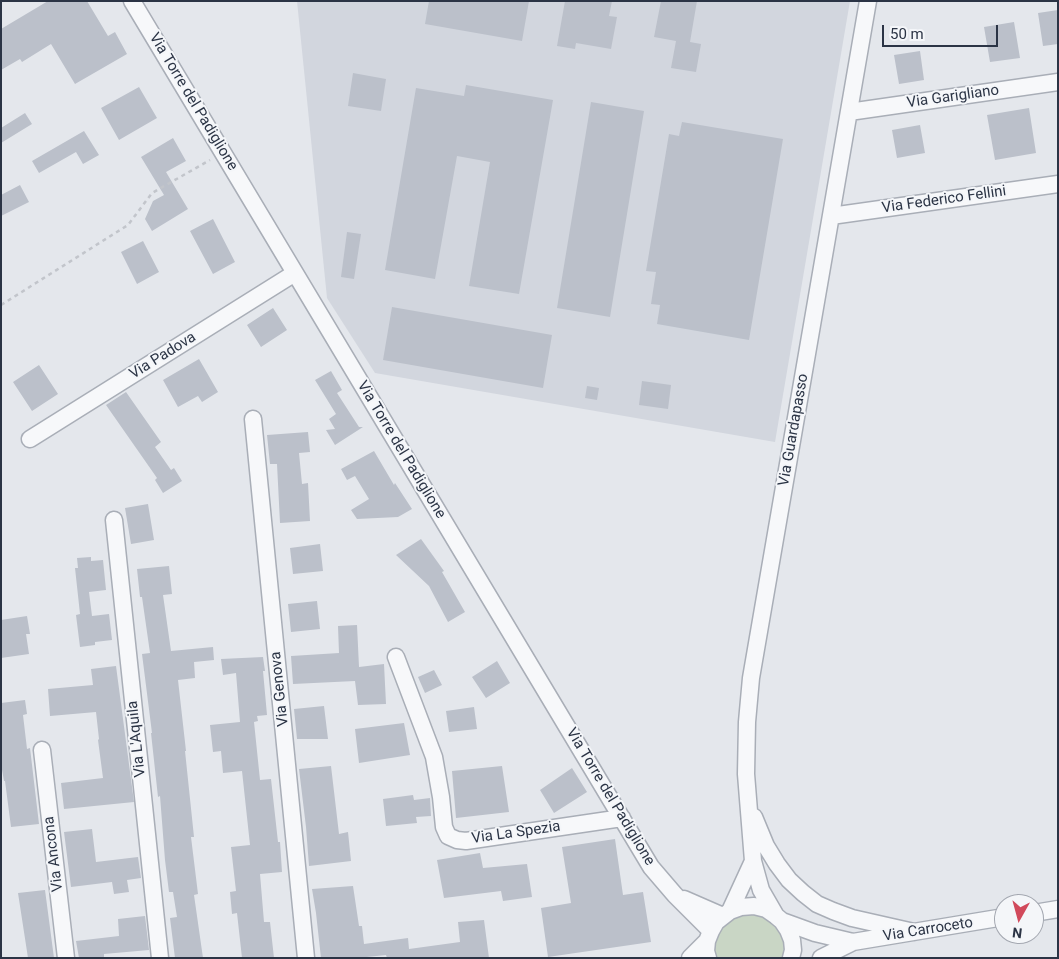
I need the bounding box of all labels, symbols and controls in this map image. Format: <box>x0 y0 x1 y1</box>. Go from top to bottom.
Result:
scale bar <box>884 15 1000 47</box>
text: 50 m <box>890 25 924 43</box>
street label: Via Torre del Padiglione <box>145 30 241 174</box>
street label: Via Garigliano <box>906 82 1000 112</box>
street label: Via Federico Fellini <box>881 182 1007 218</box>
street label: Via Padova <box>126 329 200 383</box>
street label: Via Guardapasso <box>775 372 813 488</box>
street label: Via Torre del Padiglione <box>353 378 449 522</box>
street label: Via Genova <box>267 651 293 727</box>
street label: Via L'Aquila <box>124 700 150 778</box>
street label: Via Torre del Padiglione <box>562 725 658 869</box>
street label: Via Ancona <box>40 815 68 893</box>
street label: Via La Spezia <box>470 818 562 848</box>
north arrow <box>994 894 1044 944</box>
street label: Via Carroceto <box>882 914 974 946</box>
text: N <box>1011 924 1023 941</box>

